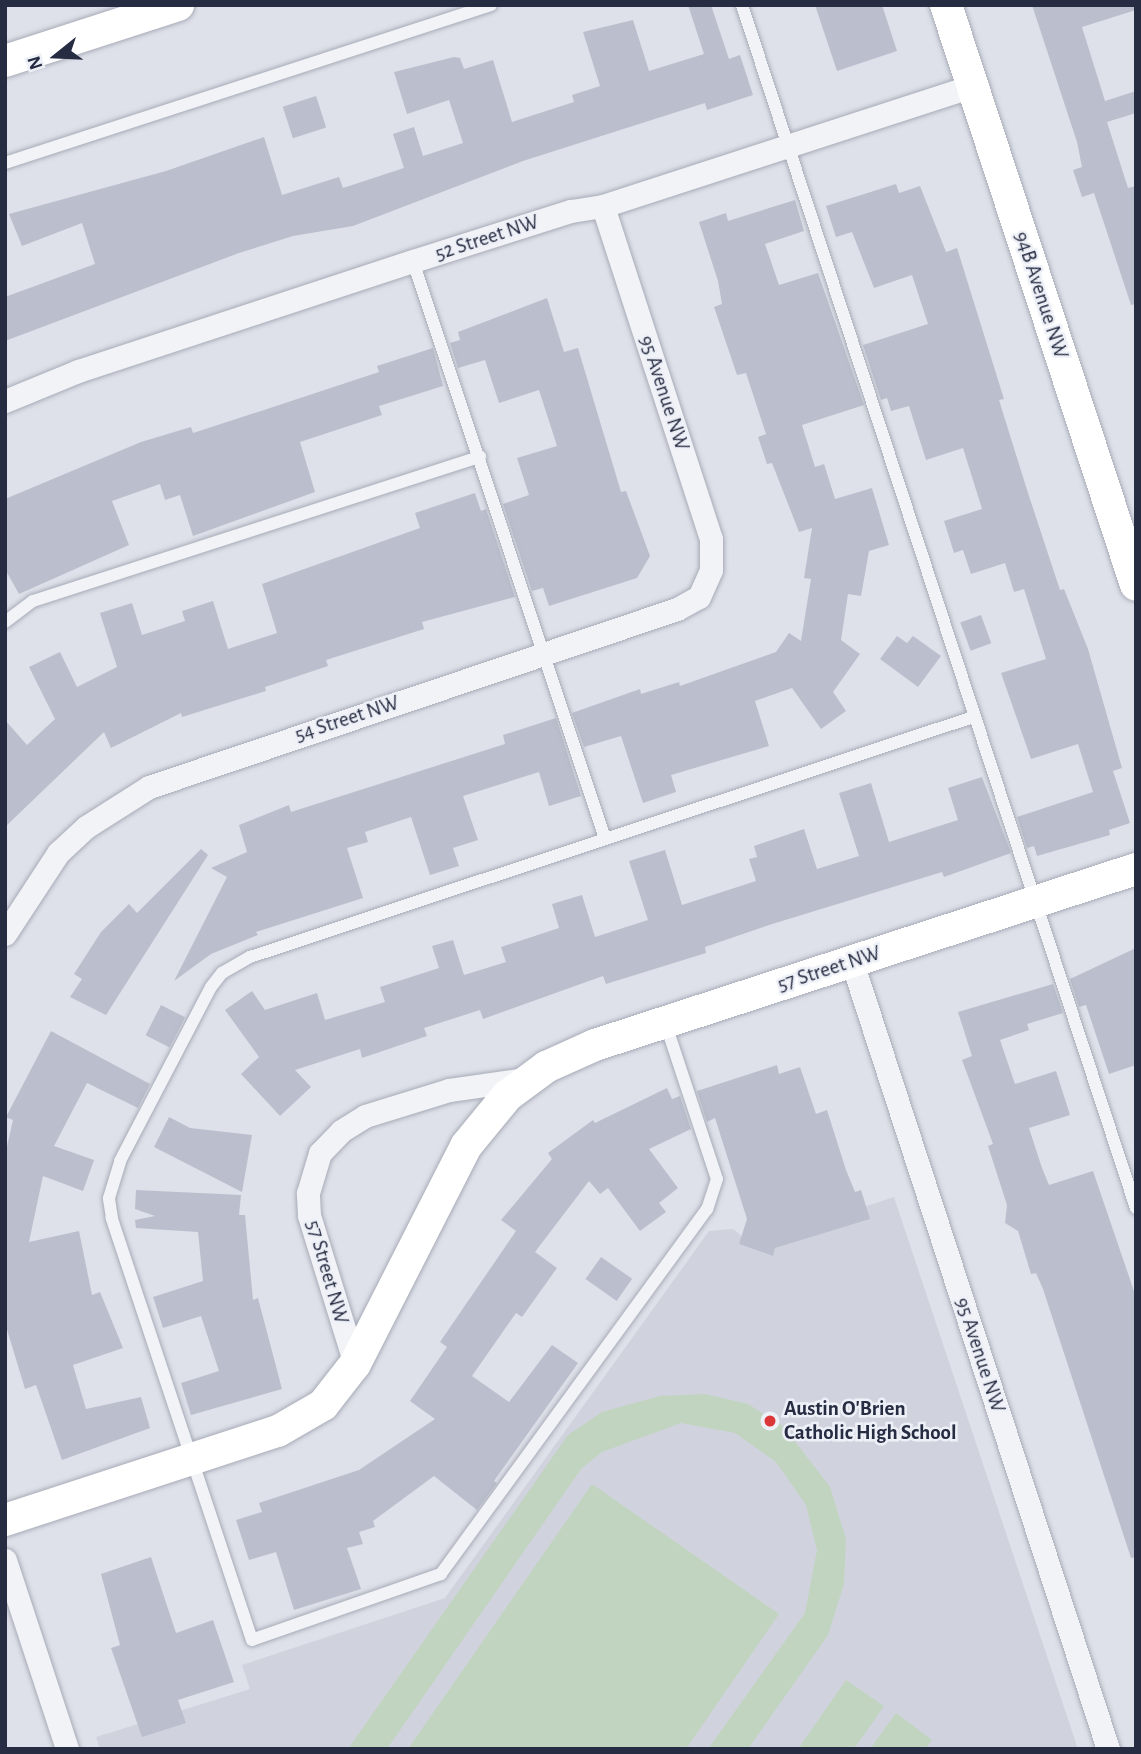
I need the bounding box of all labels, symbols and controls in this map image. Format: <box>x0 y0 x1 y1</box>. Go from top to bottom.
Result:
north arrow <box>21 21 91 91</box>
text: N <box>24 53 47 72</box>
street label: 52 Street NW <box>432 209 542 267</box>
street label: 94B Avenue NW <box>1009 228 1073 362</box>
street label: 95 Avenue NW <box>634 332 694 454</box>
street label: 54 Street NW <box>292 690 402 748</box>
street label: 57 Street NW <box>774 941 884 997</box>
street label: 57 Street NW <box>300 1217 354 1327</box>
street label: 95 Avenue NW <box>950 1294 1010 1416</box>
place label: Austin O'Brien Catholic High School <box>784 1396 956 1446</box>
marker: Austin O'Brien Catholic High School <box>762 1413 778 1429</box>

